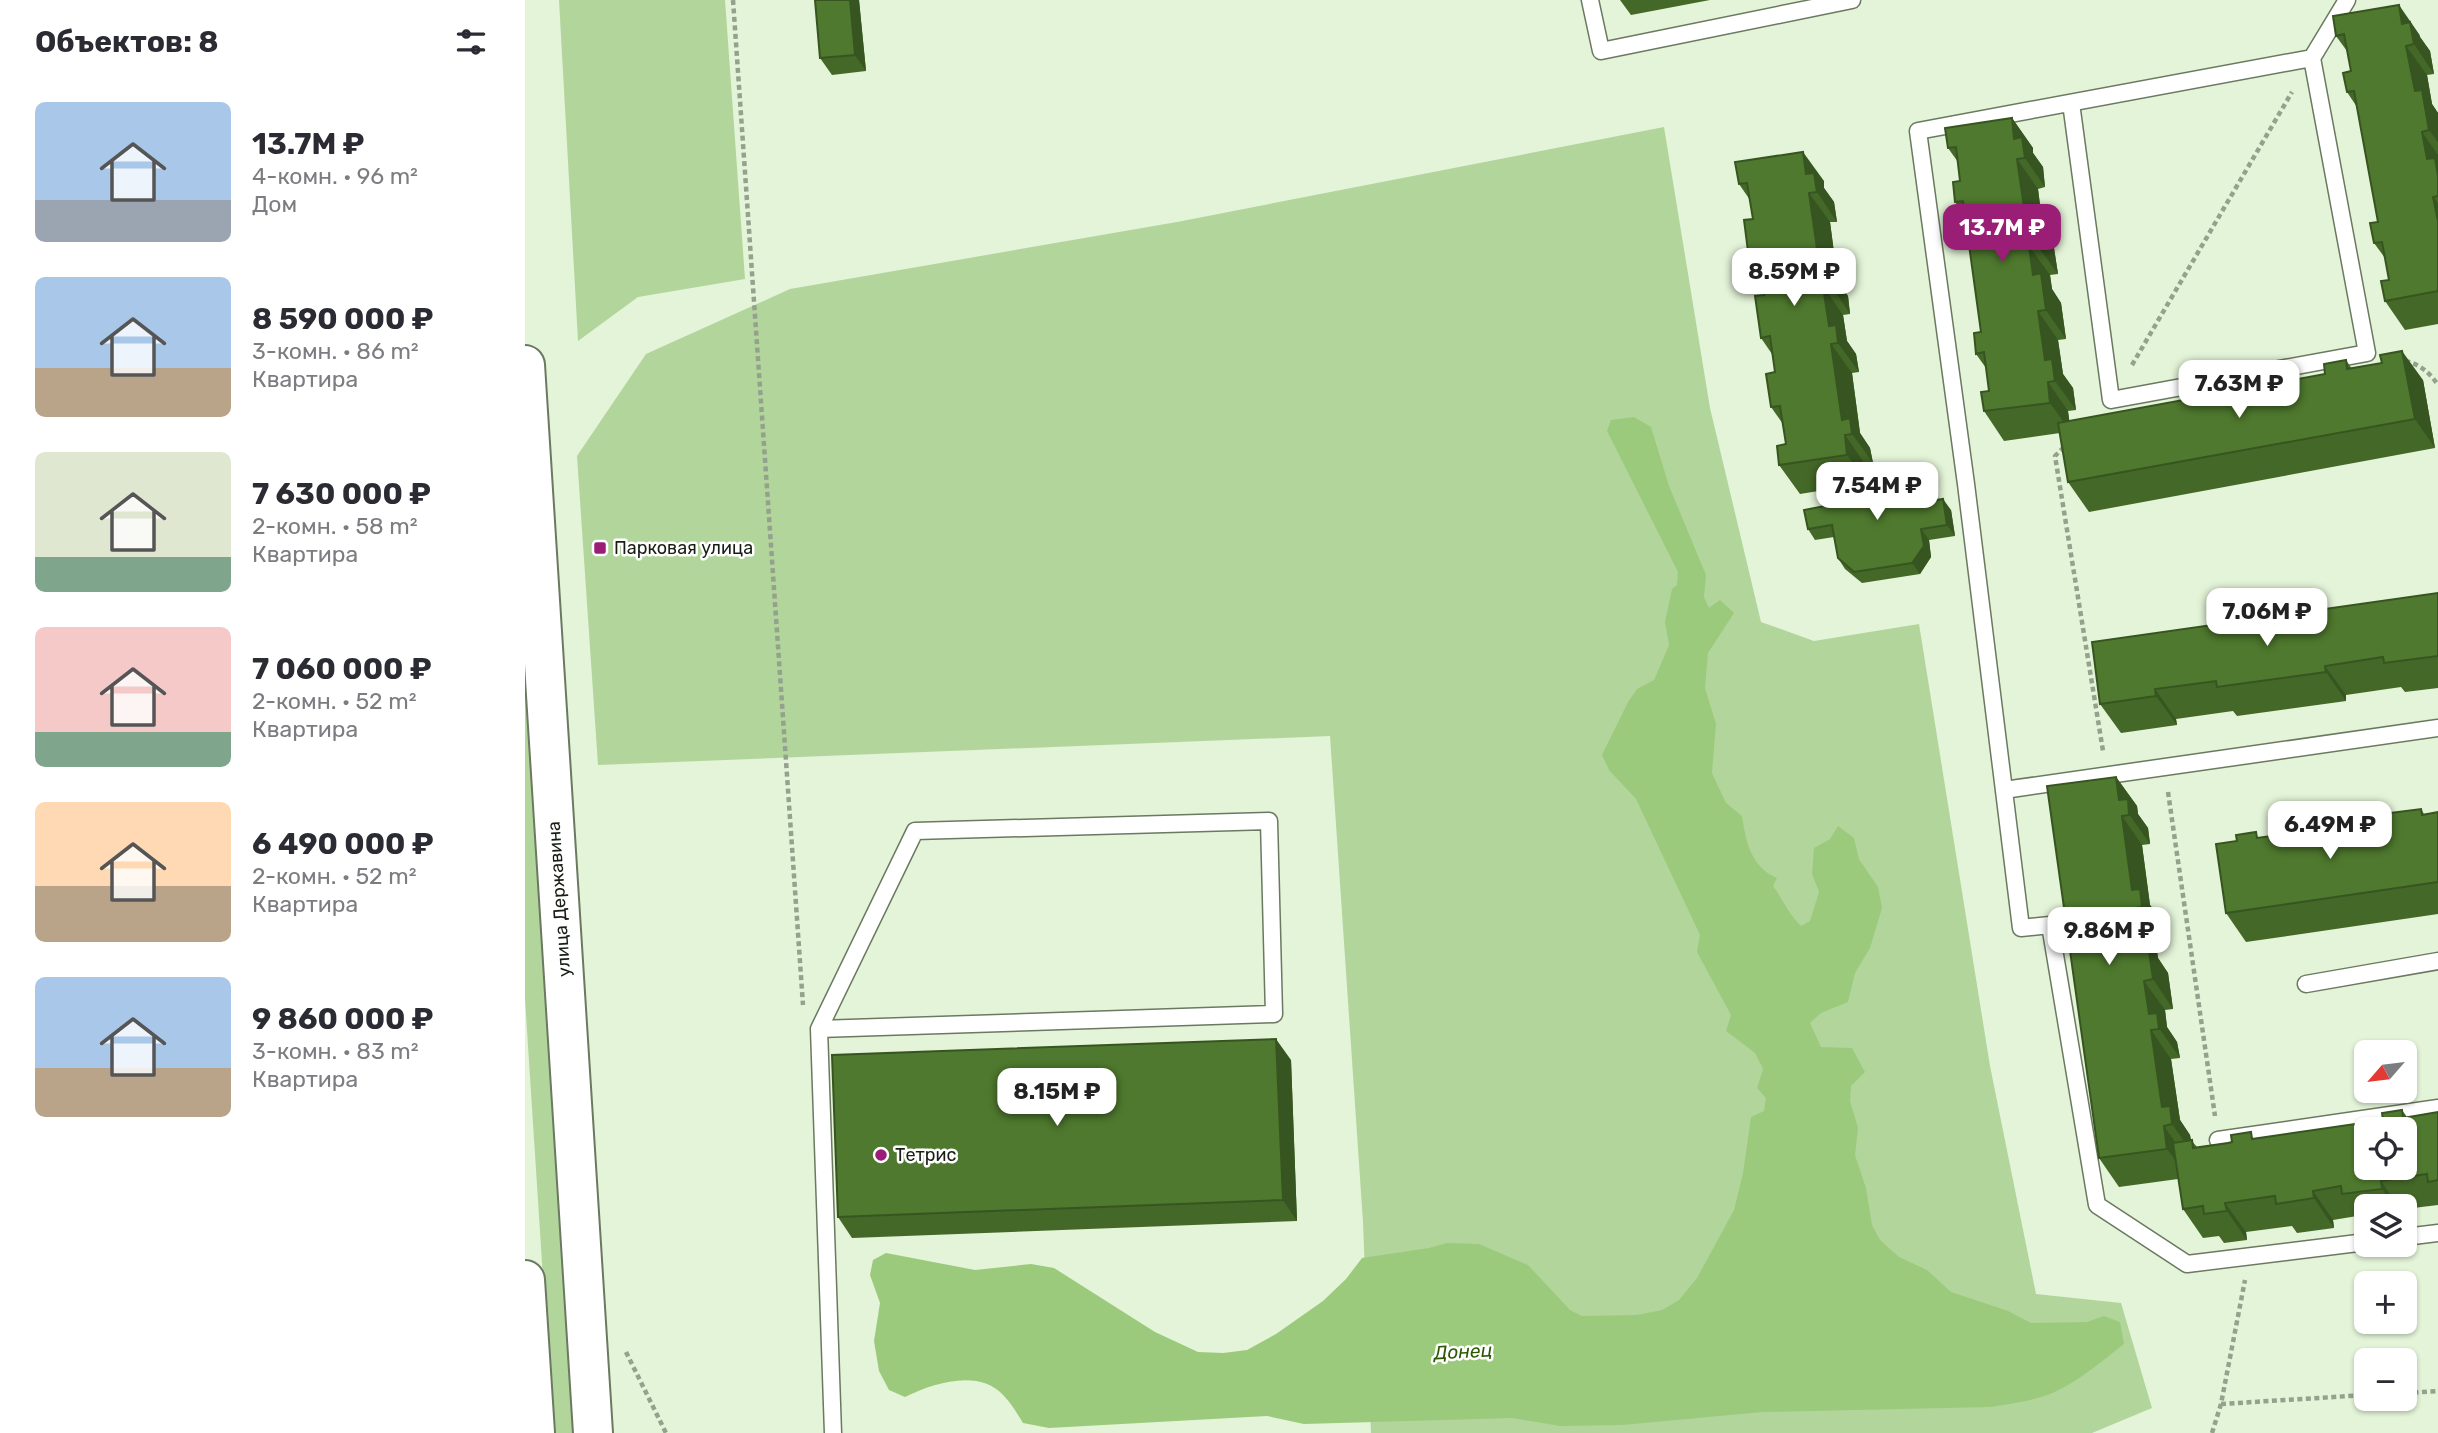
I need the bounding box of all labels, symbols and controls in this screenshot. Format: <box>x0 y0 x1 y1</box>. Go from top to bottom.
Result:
icon: filters <box>452 23 490 61</box>
text: Объектов: 8 <box>35 24 219 60</box>
text: 13.7M ₽ <box>252 126 364 162</box>
icon: home <box>91 130 175 214</box>
text: 4-комн. · 96 m² <box>252 162 418 190</box>
text: Дом <box>252 190 297 218</box>
pin: 13.7M ₽ <box>1937 204 2067 264</box>
text: 13.7M ₽ <box>1959 213 2045 241</box>
pin: 8.59M ₽ <box>1729 248 1859 308</box>
text: 8.59M ₽ <box>1748 257 1840 285</box>
text: 8 590 000 ₽ <box>252 301 433 337</box>
icon: home <box>91 305 175 389</box>
text: 3-комн. · 86 m² <box>252 337 419 365</box>
pin: 7.63M ₽ <box>2174 360 2304 420</box>
text: Квартира <box>252 365 358 393</box>
text: 7.63M ₽ <box>2195 369 2283 397</box>
pin: 7.54M ₽ <box>1812 462 1942 522</box>
text: 7.54M ₽ <box>1832 471 1922 499</box>
text: 7 630 000 ₽ <box>252 476 431 512</box>
icon: home <box>91 480 175 564</box>
text: 2-комн. · 58 m² <box>252 512 418 540</box>
place label: Парковая улица <box>614 537 753 559</box>
text: Квартира <box>252 540 358 568</box>
marker: Парковая улица <box>592 540 608 556</box>
pin: 7.06M ₽ <box>2202 588 2332 648</box>
text: 7.06M ₽ <box>2222 597 2312 625</box>
text: 7 060 000 ₽ <box>252 651 432 687</box>
icon: home <box>91 655 175 739</box>
text: 2-комн. · 52 m² <box>252 687 417 715</box>
text: Квартира <box>252 715 358 743</box>
pin: 6.49M ₽ <box>2265 802 2395 861</box>
text: 6.49M ₽ <box>2284 810 2376 838</box>
street label: улица Державина <box>543 820 575 978</box>
text: 6 490 000 ₽ <box>252 826 434 862</box>
icon: home <box>91 830 175 914</box>
text: 2-комн. · 52 m² <box>252 862 417 890</box>
text: Квартира <box>252 890 358 918</box>
pin: 9.86M ₽ <box>2044 908 2174 967</box>
text: 9.86M ₽ <box>2063 916 2155 944</box>
text: 9 860 000 ₽ <box>252 1001 433 1037</box>
icon: home <box>91 1005 175 1089</box>
text: 3-комн. · 83 m² <box>252 1037 419 1065</box>
north arrow <box>2354 1040 2417 1102</box>
map controls <box>2354 1040 2417 1411</box>
text: Квартира <box>252 1065 358 1093</box>
pin: 8.15M ₽ <box>992 1068 1122 1128</box>
text: 8.15M ₽ <box>1013 1077 1101 1105</box>
button: locate <box>2354 1117 2417 1180</box>
place label: Тетрис <box>895 1144 956 1166</box>
marker: Тетрис <box>873 1147 889 1163</box>
button: layers <box>2354 1194 2417 1257</box>
button: + <box>2354 1271 2417 1334</box>
water label: Донец <box>1431 1338 1493 1365</box>
button: − <box>2354 1348 2417 1411</box>

